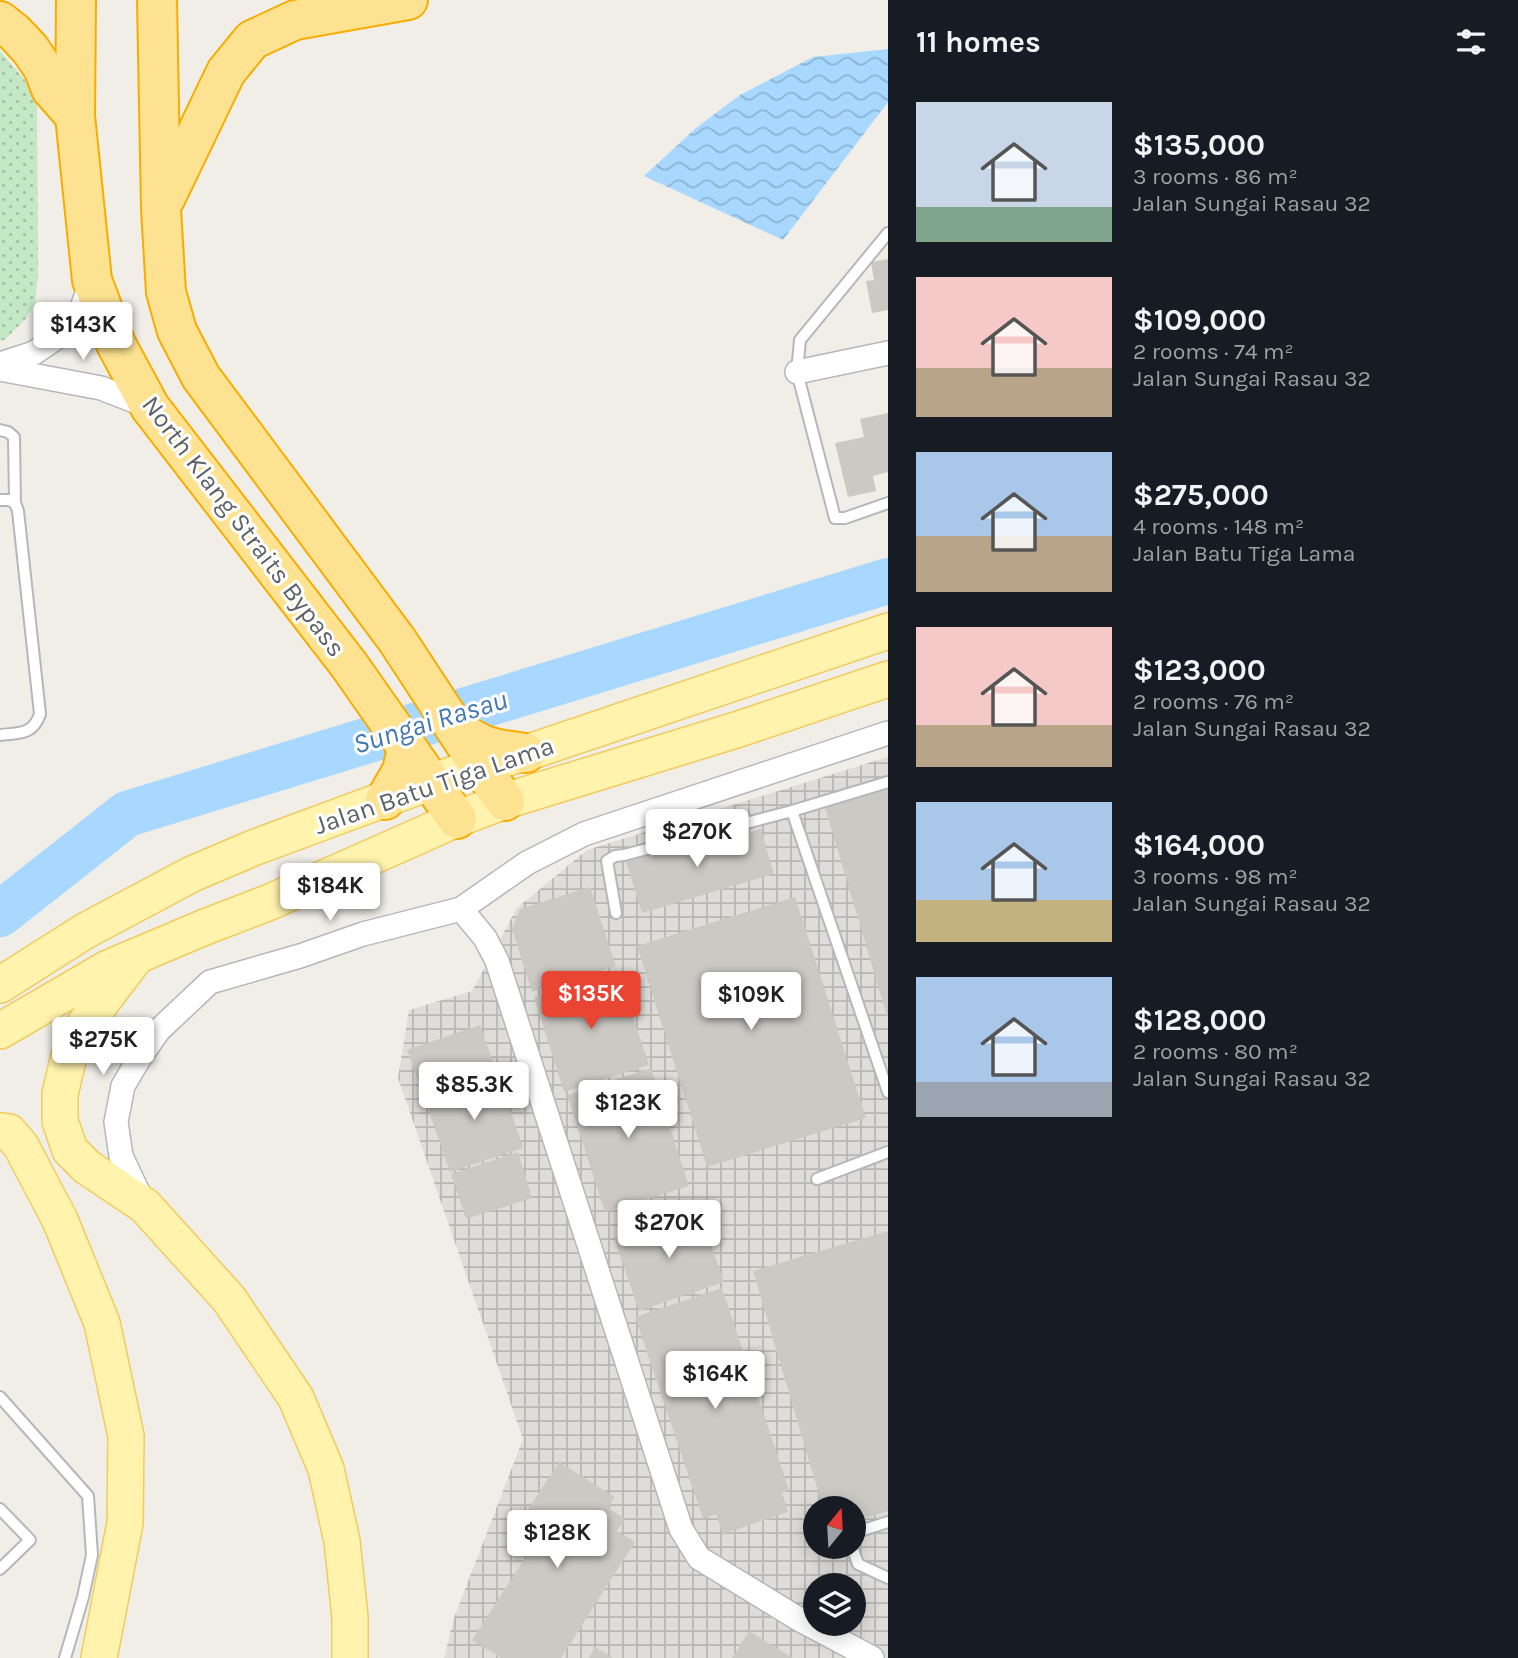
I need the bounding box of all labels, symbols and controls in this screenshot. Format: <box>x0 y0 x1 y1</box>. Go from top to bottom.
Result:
icon: filters <box>1452 23 1490 61</box>
text: 11 homes <box>916 24 1041 60</box>
text: $135,000 <box>1133 127 1265 163</box>
icon: home <box>972 130 1056 214</box>
text: 3 rooms · 86 m² <box>1133 163 1298 190</box>
text: Jalan Sungai Rasau 32 <box>1133 190 1371 217</box>
pin: $143K <box>34 302 132 362</box>
text: $109,000 <box>1133 302 1266 338</box>
icon: home <box>972 305 1056 389</box>
text: $143K <box>49 311 117 338</box>
text: 2 rooms · 74 m² <box>1133 338 1294 365</box>
text: Jalan Sungai Rasau 32 <box>1133 365 1371 392</box>
street label: North Klang Straits Bypass <box>135 390 352 663</box>
text: $275,000 <box>1133 477 1269 513</box>
icon: home <box>972 480 1056 564</box>
text: 4 rooms · 148 m² <box>1133 513 1304 540</box>
text: Jalan Batu Tiga Lama <box>1133 540 1355 567</box>
text: $123,000 <box>1133 652 1266 688</box>
icon: home <box>972 655 1056 739</box>
water label: Sungai Rasau <box>349 682 511 761</box>
text: 2 rooms · 76 m² <box>1133 688 1294 715</box>
text: Jalan Sungai Rasau 32 <box>1133 715 1371 742</box>
street label: Jalan Batu Tiga Lama <box>310 730 558 841</box>
pin: $270K <box>648 810 746 869</box>
text: $270K <box>662 818 732 845</box>
text: $164,000 <box>1133 827 1265 863</box>
icon: home <box>972 830 1056 914</box>
text: 3 rooms · 98 m² <box>1133 863 1298 890</box>
pin: $184K <box>281 864 379 923</box>
text: $184K <box>296 872 364 899</box>
text: Jalan Sungai Rasau 32 <box>1133 890 1371 917</box>
pin: $135K <box>542 972 640 1031</box>
pin: $109K <box>702 972 800 1032</box>
text: $135K <box>558 980 624 1007</box>
text: $109K <box>717 981 785 1008</box>
text: $128,000 <box>1133 1002 1266 1038</box>
icon: home <box>972 1005 1056 1089</box>
pin: $275K <box>54 1018 152 1077</box>
text: $275K <box>68 1026 138 1053</box>
text: 2 rooms · 80 m² <box>1133 1038 1298 1065</box>
pin: $85.3K <box>417 1062 531 1122</box>
text: Jalan Sungai Rasau 32 <box>1133 1065 1371 1092</box>
text: $85.3K <box>435 1071 513 1098</box>
pin: $123K <box>579 1080 677 1140</box>
text: $123K <box>594 1089 662 1116</box>
pin: $270K <box>620 1200 718 1260</box>
text: $270K <box>634 1209 704 1236</box>
pin: $164K <box>666 1352 764 1411</box>
text: $164K <box>682 1360 748 1387</box>
north arrow <box>803 1496 866 1559</box>
map controls <box>803 1496 866 1636</box>
pin: $128K <box>508 1510 606 1570</box>
text: $128K <box>523 1519 591 1546</box>
button: layers <box>803 1573 866 1636</box>

